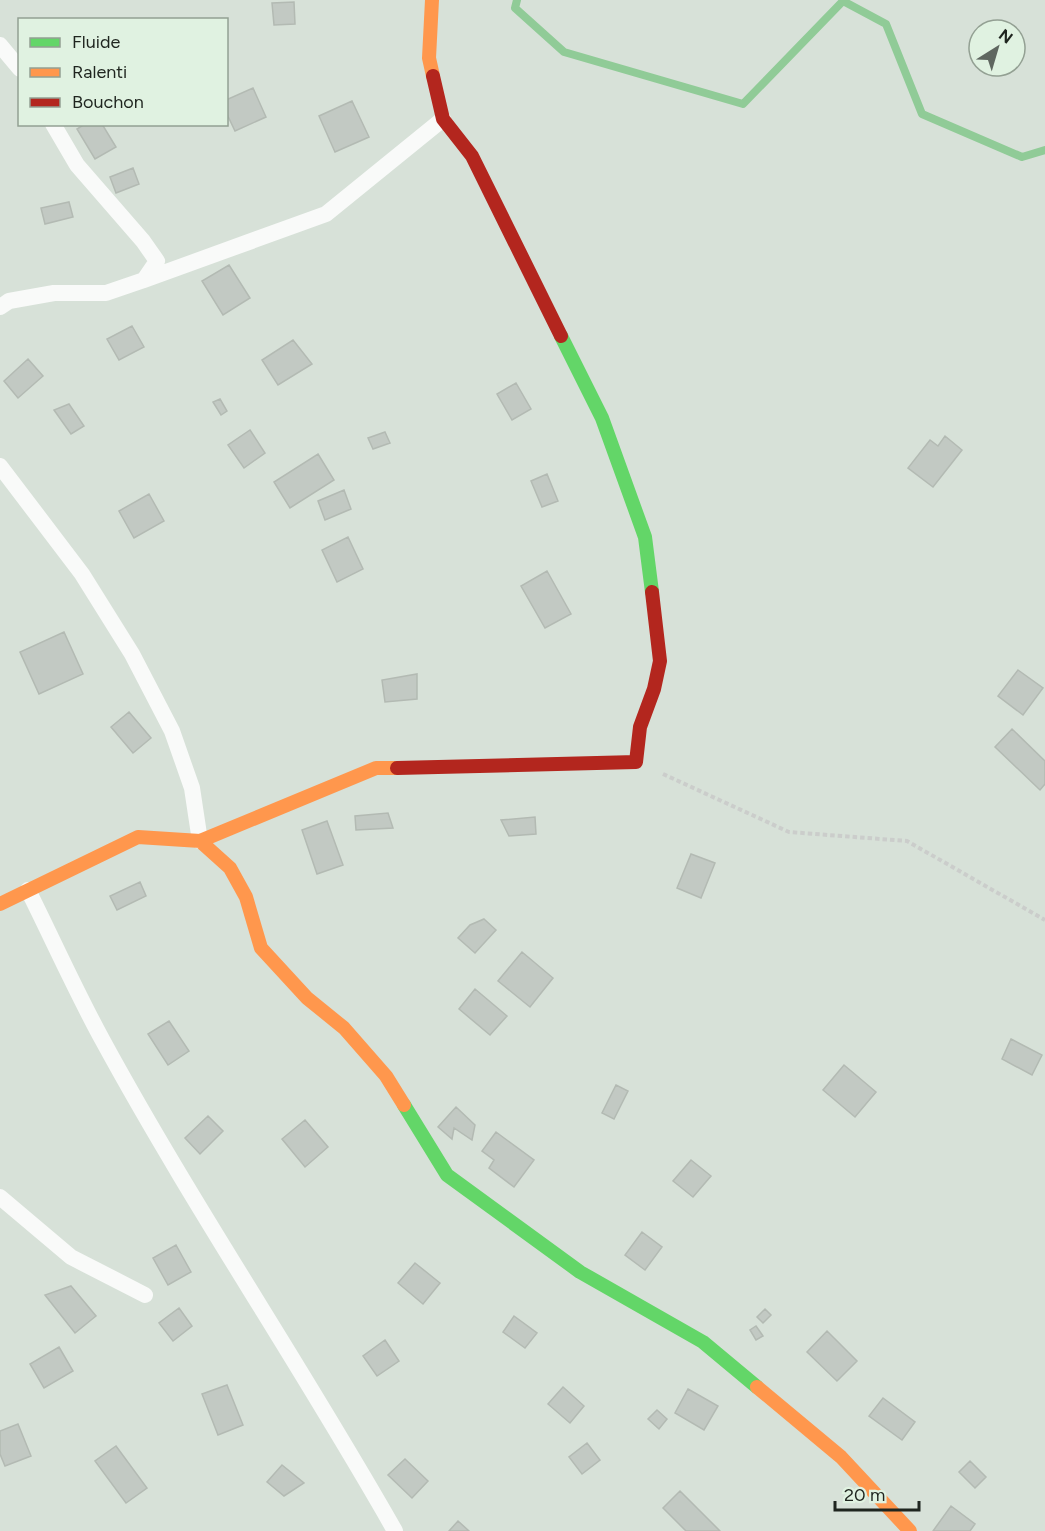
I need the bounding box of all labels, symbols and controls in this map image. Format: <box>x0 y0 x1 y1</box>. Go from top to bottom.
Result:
legend <box>18 18 228 126</box>
north arrow <box>967 18 1027 78</box>
text: N <box>995 25 1016 48</box>
text: Fluide <box>72 31 121 53</box>
text: Ralenti <box>72 61 127 83</box>
text: Bouchon <box>72 91 144 113</box>
scale bar <box>835 1474 919 1512</box>
text: 20 m <box>844 1484 885 1506</box>

